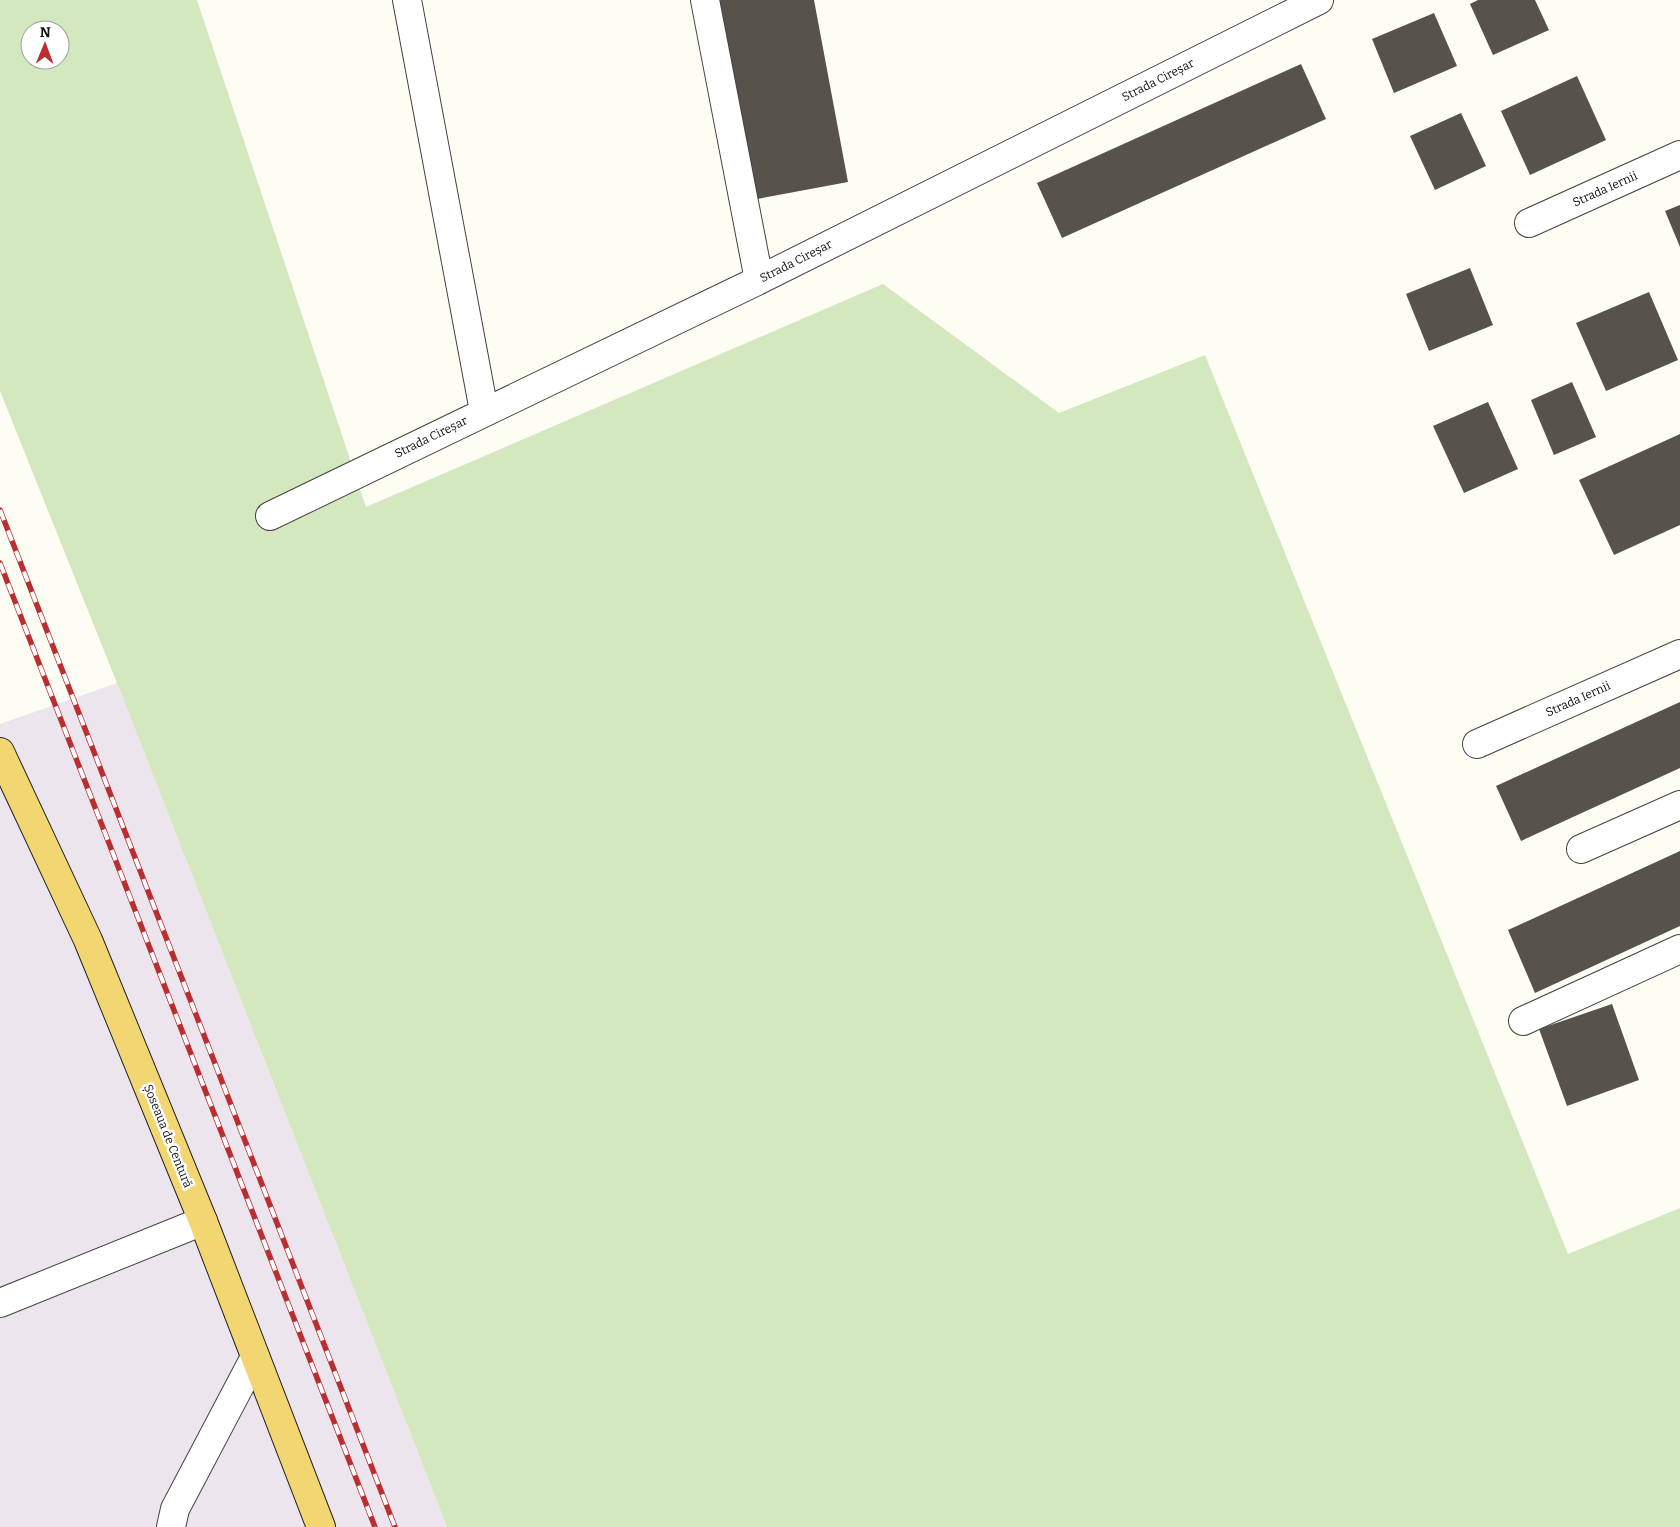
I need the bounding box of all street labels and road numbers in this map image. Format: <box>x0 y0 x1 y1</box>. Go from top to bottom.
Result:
street label: Strada Cireșar <box>1120 55 1197 105</box>
street label: Strada Iernii <box>1571 168 1640 209</box>
street label: Strada Cireșar <box>758 236 835 286</box>
street label: Strada Cireșar <box>392 413 471 462</box>
street label: Strada Iernii <box>1544 678 1613 719</box>
street label: Șoseaua de Centură <box>140 1082 195 1190</box>

